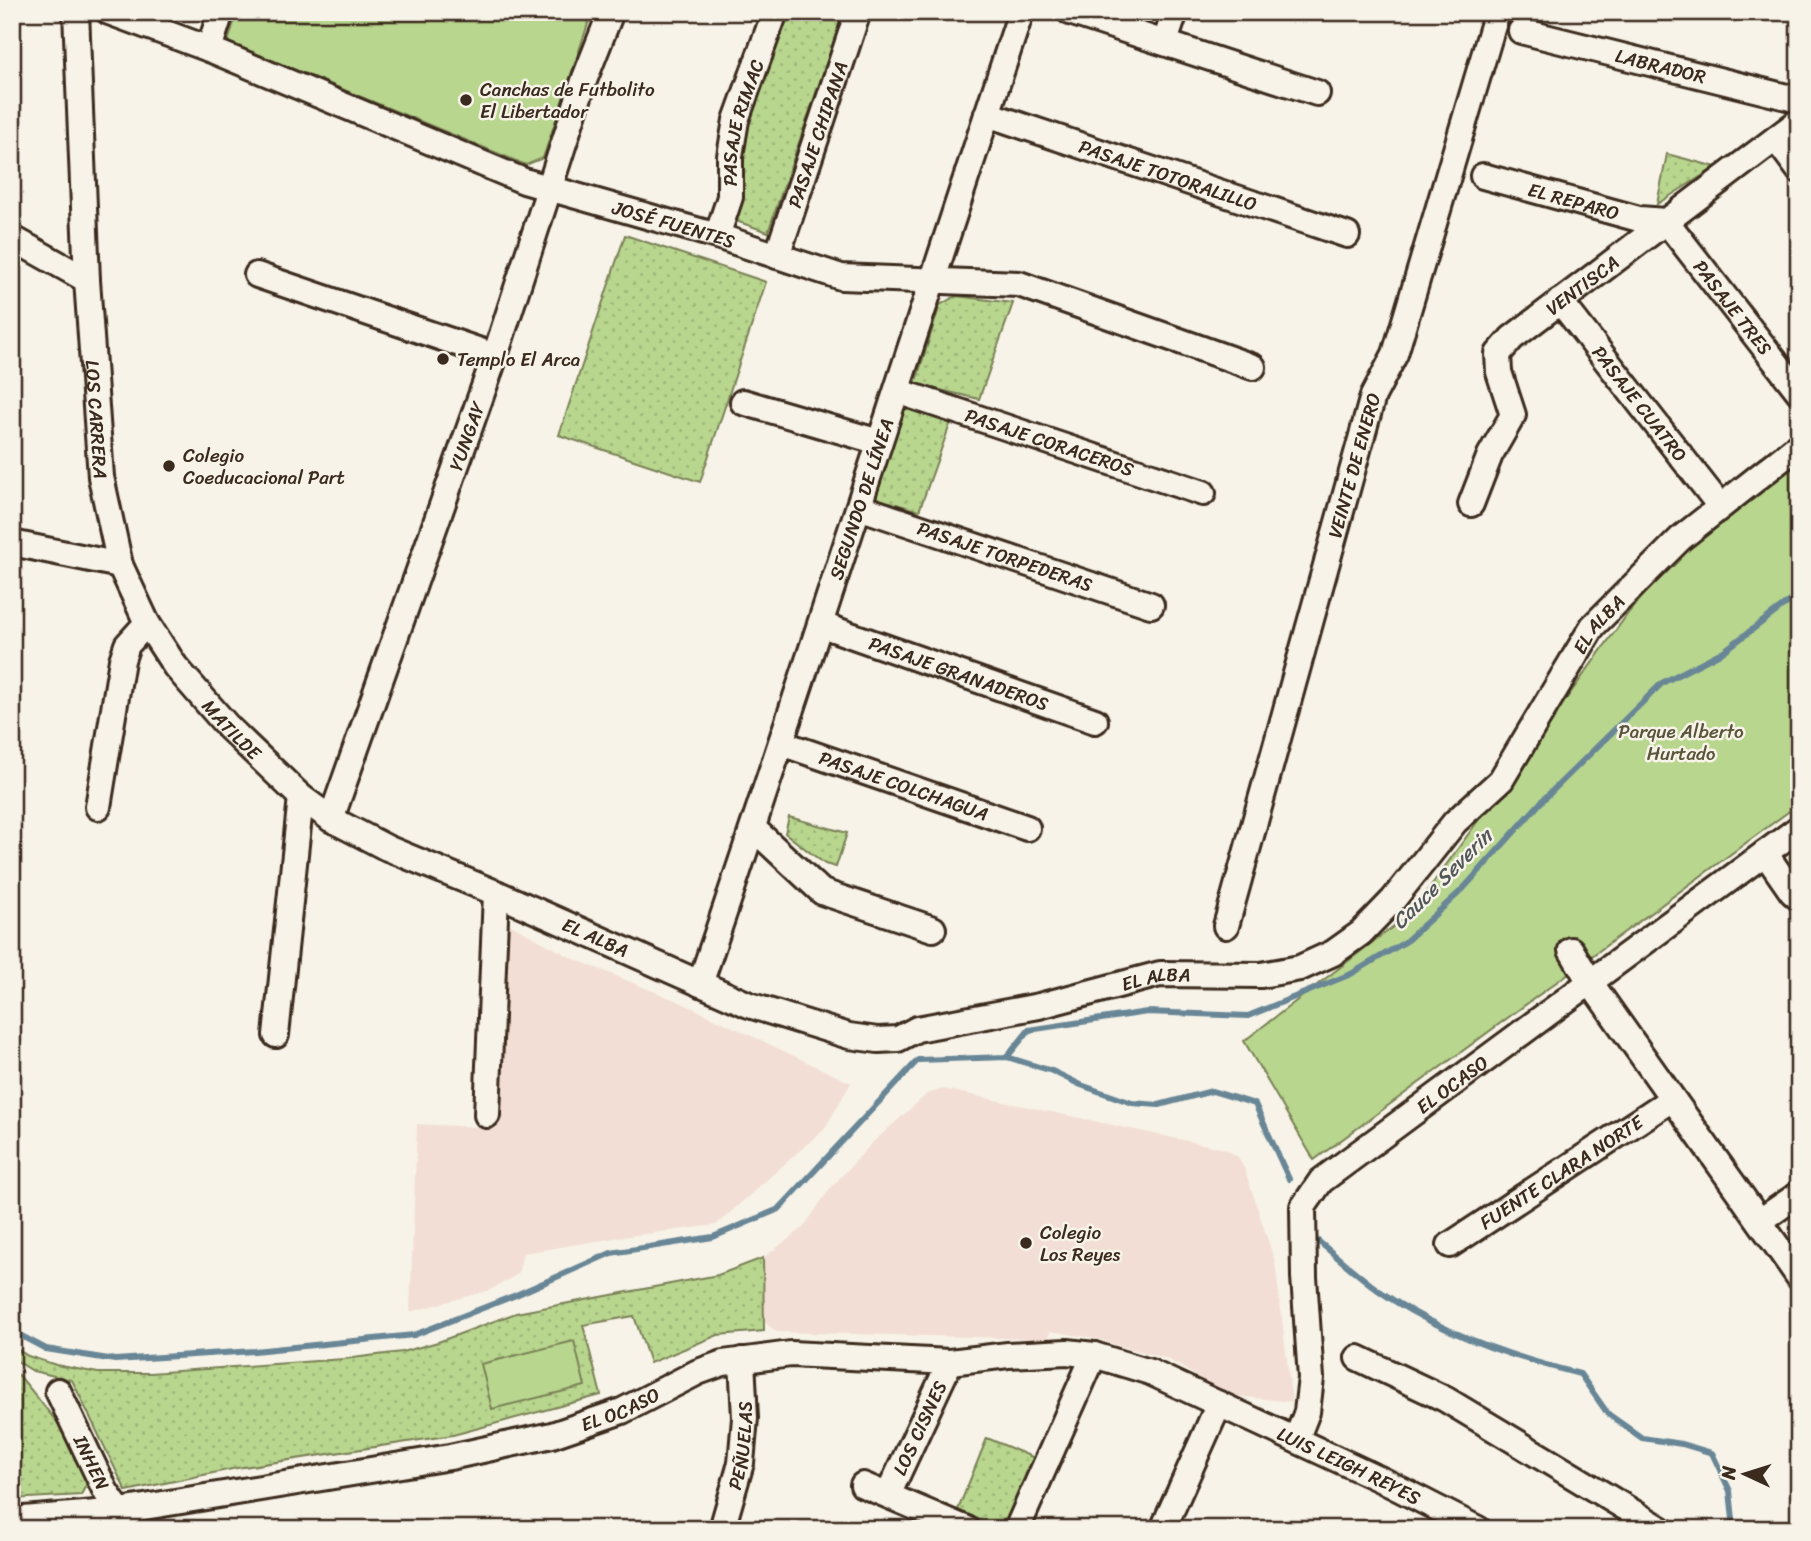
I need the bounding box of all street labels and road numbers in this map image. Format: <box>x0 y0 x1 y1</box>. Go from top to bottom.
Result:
street label: LABRADOR <box>1612 39 1709 93</box>
street label: PASAJE RIMAC <box>714 54 774 186</box>
street label: PASAJE CHIPANA <box>778 57 858 212</box>
street label: PASAJE TOTORALILLO <box>1074 130 1261 221</box>
street label: EL REPARO <box>1524 173 1623 230</box>
street label: JOSÉ FUENTES <box>608 191 739 258</box>
street label: VENTISCA <box>1538 247 1626 324</box>
street label: PASAJE TRES <box>1685 252 1781 362</box>
street label: PASAJE CUATRO <box>1583 338 1696 469</box>
street label: LOS CARRERA <box>76 359 117 480</box>
street label: VEINTE DE ENERO <box>1318 389 1390 542</box>
street label: YUNGAY <box>440 396 495 476</box>
street label: PASAJE CORACEROS <box>960 399 1139 486</box>
street label: SEGUNDO DE LÍNEA <box>820 414 903 584</box>
street label: PASAJE TORPEDERAS <box>913 512 1097 601</box>
street label: EL ALBA <box>1564 587 1633 661</box>
street label: PASAJE GRANADEROS <box>864 627 1053 720</box>
street label: MATILDE <box>193 691 270 769</box>
street label: PASAJE COLCHAGUA <box>814 741 993 831</box>
street label: EL ALBA <box>557 908 634 967</box>
street label: EL ALBA <box>1118 958 1191 1001</box>
street label: EL OCASO <box>1409 1047 1496 1123</box>
street label: FUENTE CLARA NORTE <box>1473 1105 1651 1238</box>
street label: LOS CISNES <box>883 1375 956 1481</box>
street label: EL OCASO <box>576 1378 666 1441</box>
street label: PEÑUELAS <box>718 1401 762 1494</box>
street label: LUIS LEIGH REYES <box>1271 1417 1427 1514</box>
street label: INHEN <box>64 1428 119 1496</box>

